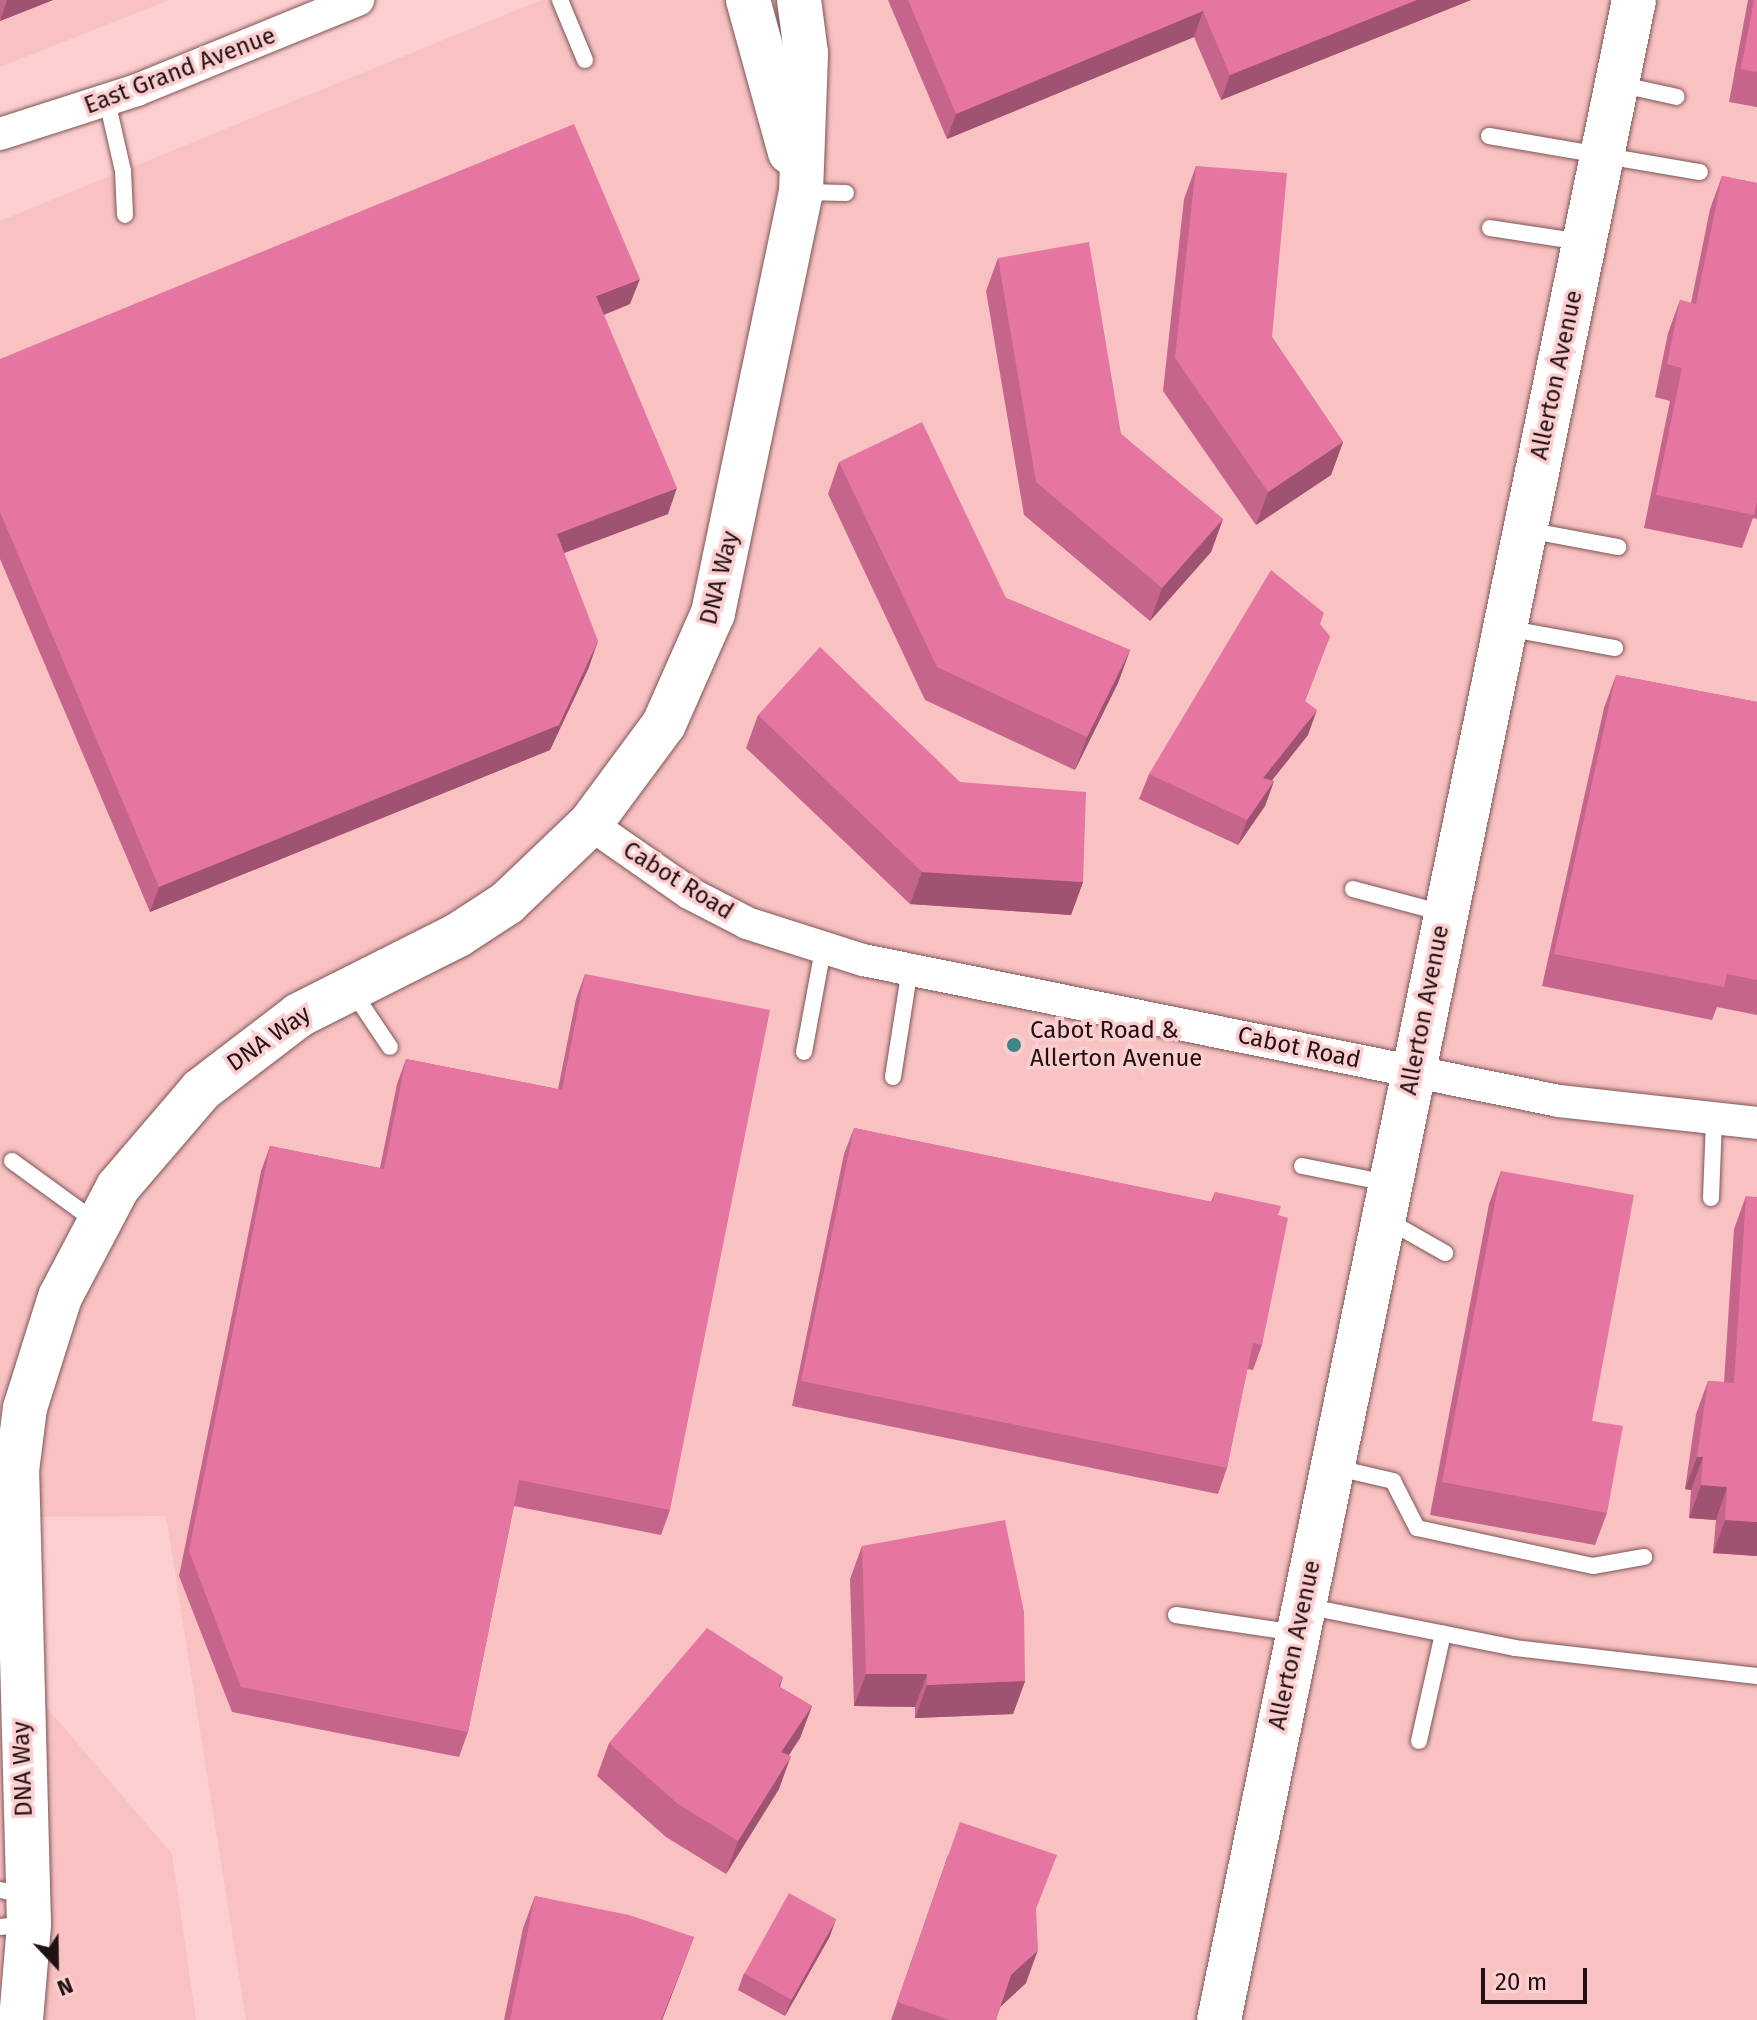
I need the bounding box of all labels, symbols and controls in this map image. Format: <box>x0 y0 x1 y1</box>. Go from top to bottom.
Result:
street label: East Grand Avenue <box>80 21 280 121</box>
street label: Allerton Avenue <box>1525 288 1589 462</box>
street label: DNA Way <box>694 528 746 628</box>
street label: Cabot Road <box>617 836 739 926</box>
street label: Allerton Avenue <box>1394 923 1456 1097</box>
street label: DNA Way <box>222 1000 316 1078</box>
place label: Cabot Road & Allerton Avenue <box>1030 1017 1202 1073</box>
street label: Cabot Road <box>1235 1021 1363 1075</box>
marker: Cabot Road & Allerton Avenue <box>1005 1036 1023 1054</box>
street label: Allerton Avenue <box>1263 1558 1327 1732</box>
street label: DNA Way <box>7 1721 39 1817</box>
north arrow <box>16 1924 96 2004</box>
scale bar <box>1485 1952 1591 2002</box>
text: 20 m <box>1495 1968 1547 1996</box>
text: N <box>53 1971 77 2002</box>

